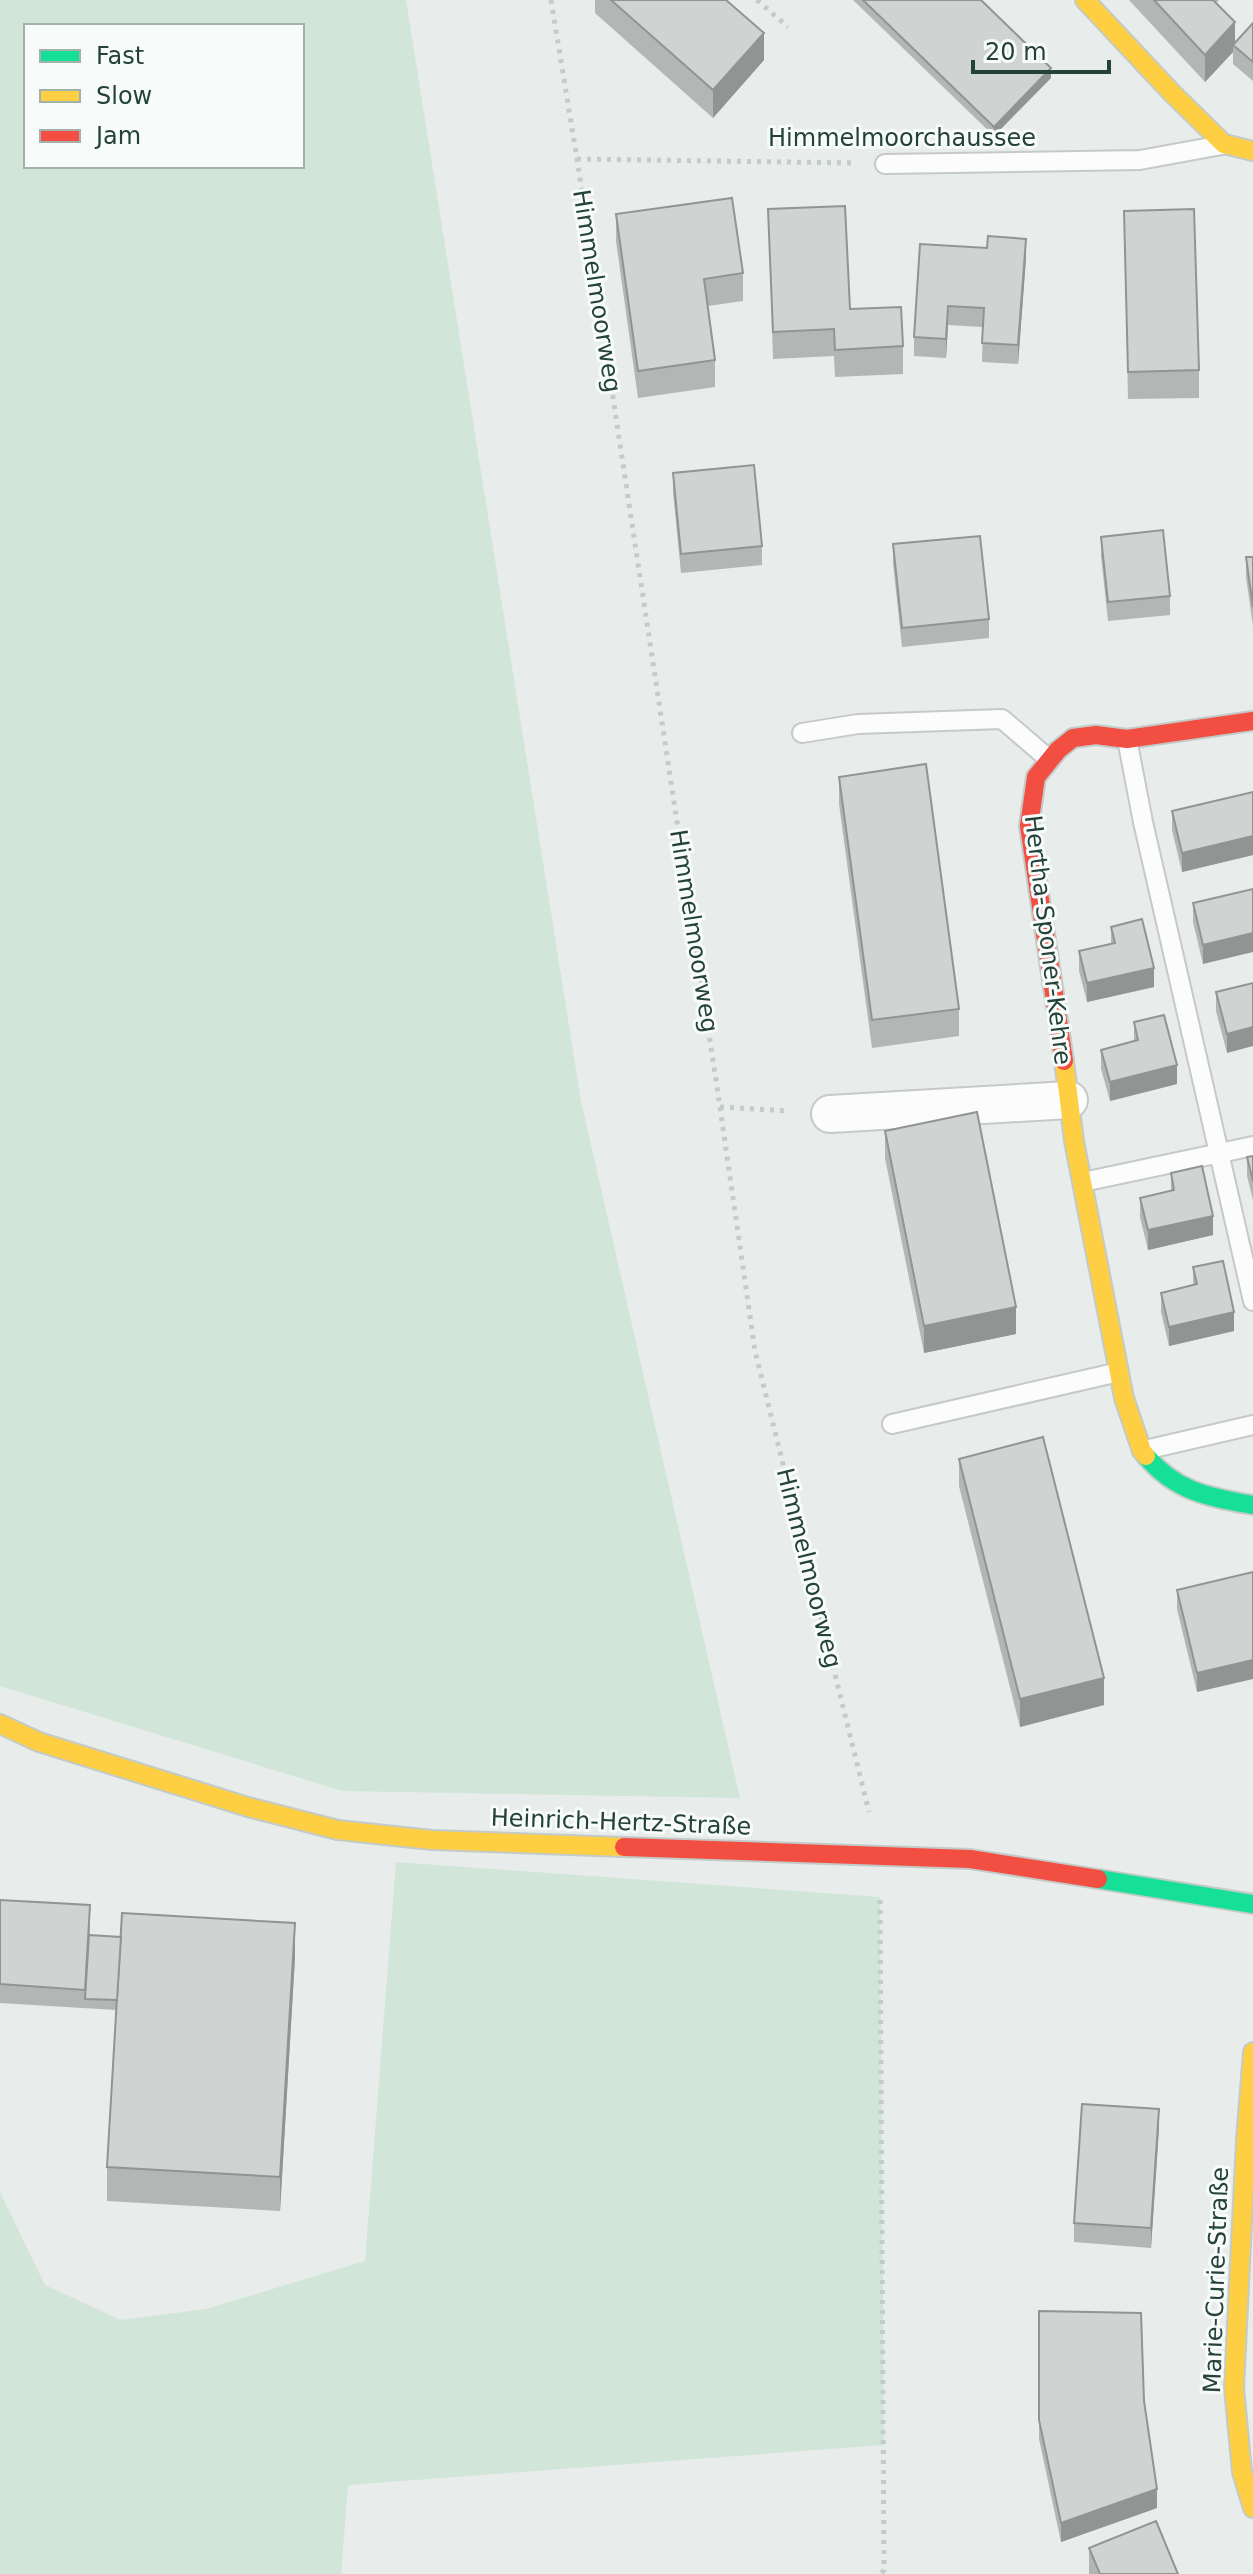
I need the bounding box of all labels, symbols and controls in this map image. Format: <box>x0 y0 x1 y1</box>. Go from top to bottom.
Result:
legend <box>24 24 304 168</box>
scale bar <box>973 24 1109 74</box>
text: 20 m <box>985 38 1047 66</box>
text: Fast <box>96 42 144 70</box>
text: Slow <box>96 82 152 110</box>
text: Jam <box>94 122 141 150</box>
street label: Himmelmoorchaussee <box>768 124 1036 152</box>
street label: Himmelmoorweg <box>567 187 627 395</box>
street label: Hertha-Sponer-Kehre <box>1019 814 1077 1066</box>
street label: Himmelmoorweg <box>664 827 724 1035</box>
street label: Himmelmoorweg <box>771 1465 847 1671</box>
street label: Heinrich-Hertz-Straße <box>490 1803 752 1841</box>
street label: Marie-Curie-Straße <box>1198 2166 1234 2394</box>

